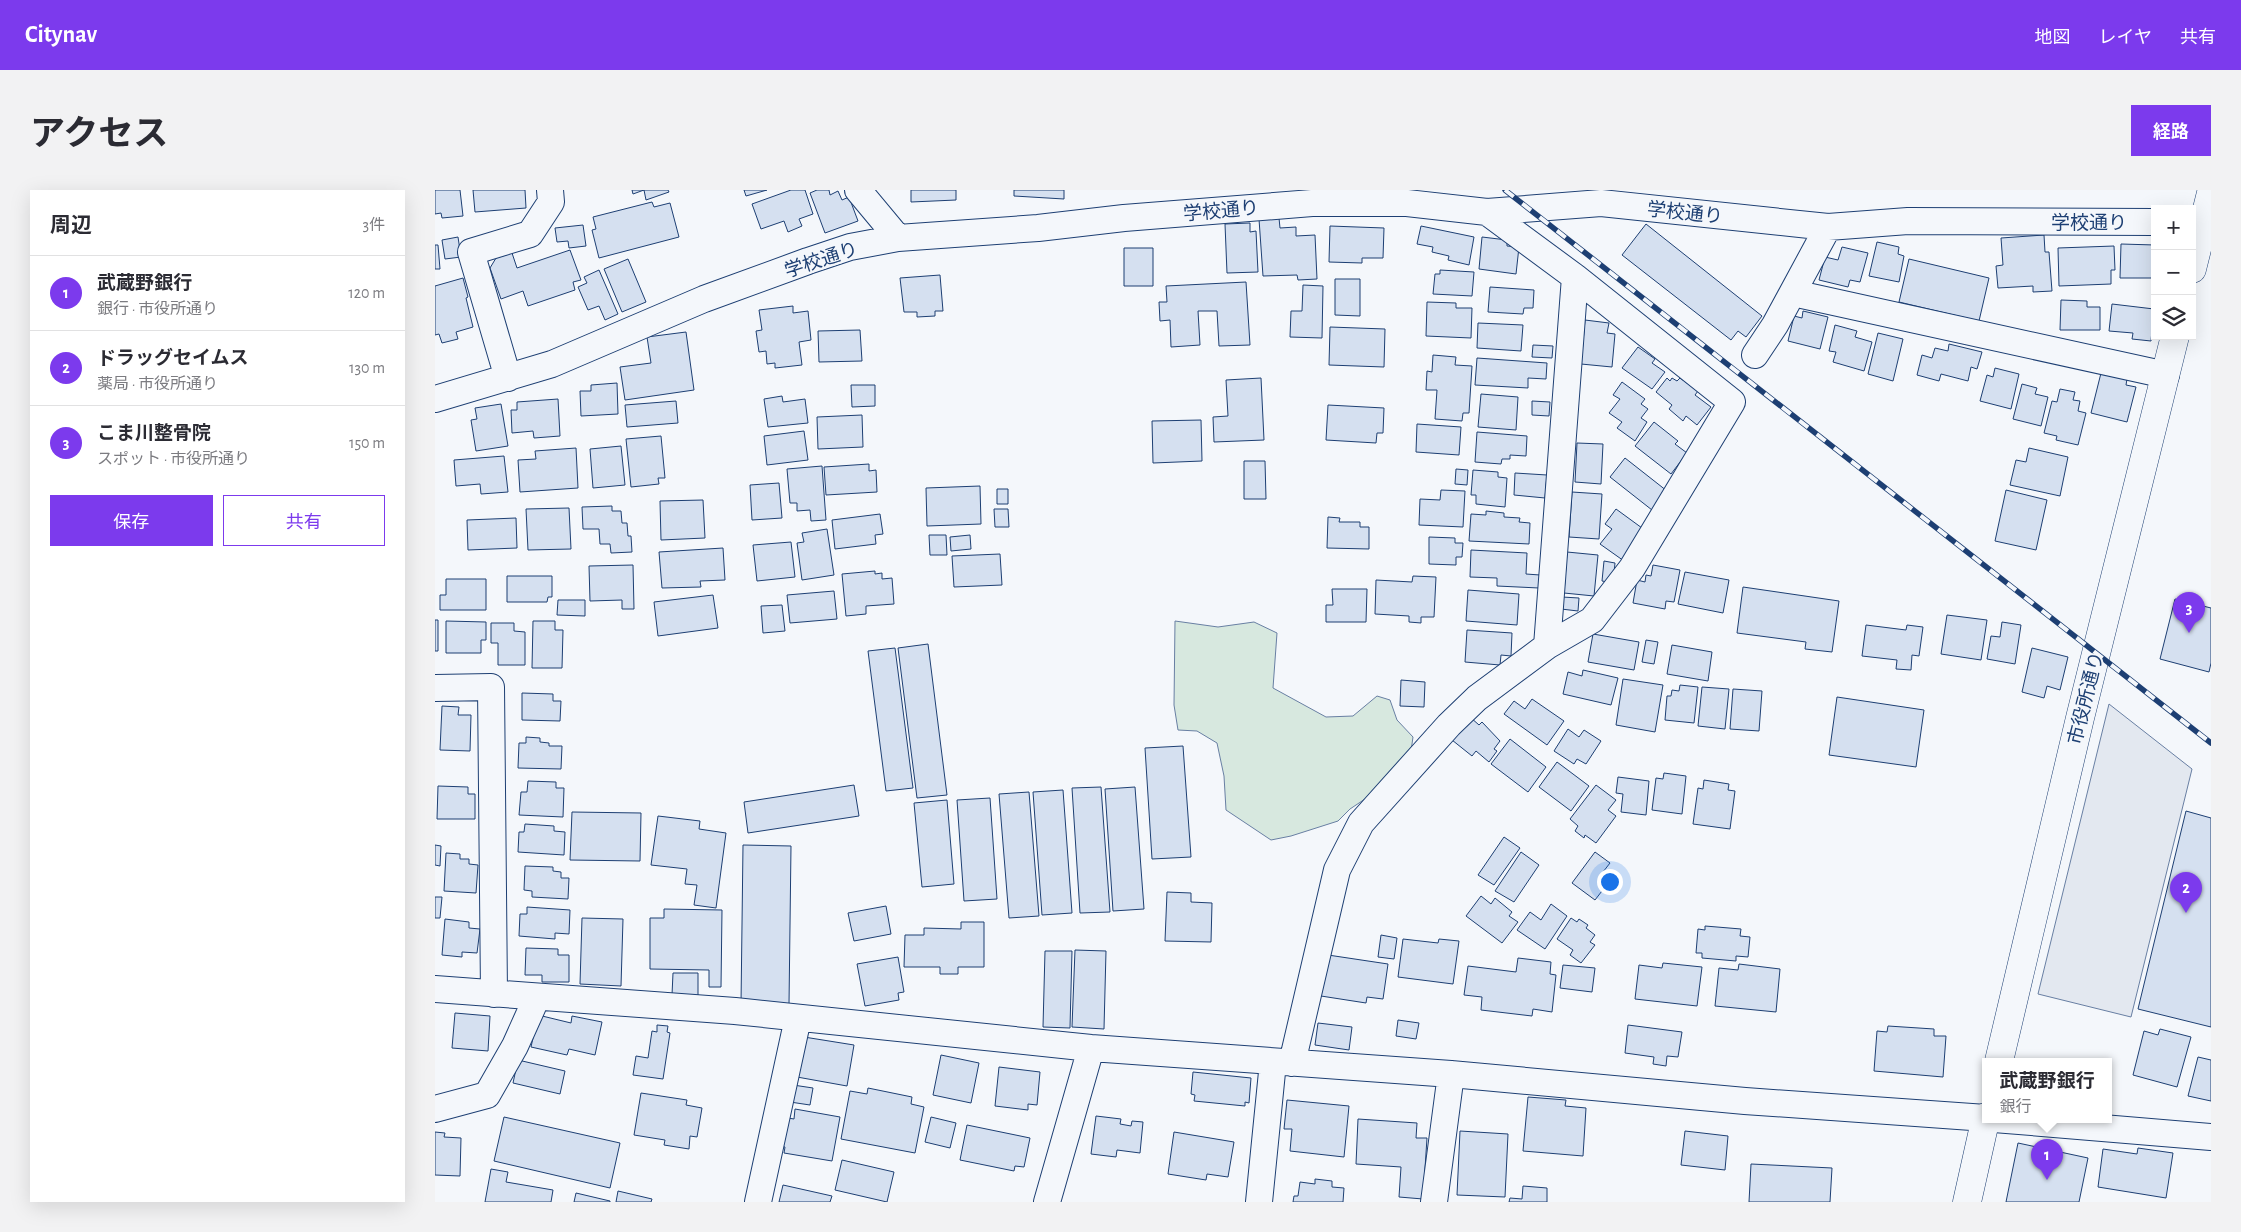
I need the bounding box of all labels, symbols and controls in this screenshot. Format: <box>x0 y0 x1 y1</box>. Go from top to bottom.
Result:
text: Citynav <box>25 23 97 47</box>
text: 地図 <box>2035 29 2071 47</box>
text: レイヤ <box>2099 29 2152 47</box>
text: 共有 <box>2180 29 2216 47</box>
button: 経路 <box>2131 105 2211 156</box>
text: アクセス <box>30 117 168 152</box>
street label: 学校通り <box>1182 197 1260 224</box>
street label: 学校通り <box>1646 198 1724 227</box>
map controls <box>2151 205 2196 340</box>
button: + <box>2151 205 2196 250</box>
street label: 学校通り <box>2051 212 2127 233</box>
text: 周辺 <box>50 215 92 236</box>
text: 3件 <box>362 217 385 233</box>
street label: 学校通り <box>782 238 861 281</box>
button: − <box>2151 250 2196 295</box>
text: 武蔵野銀行 <box>97 274 192 293</box>
text: 1 <box>63 285 69 301</box>
text: 120 m <box>348 285 385 301</box>
button: layers <box>2151 295 2196 340</box>
text: 銀行 · 市役所通り <box>97 301 218 317</box>
text: ドラッグセイムス <box>97 349 249 368</box>
text: 2 <box>62 360 70 376</box>
text: 130 m <box>349 360 385 376</box>
text: 薬局 · 市役所通り <box>97 376 218 392</box>
text: こま川整骨院 <box>97 424 211 443</box>
text: 3 <box>63 435 69 451</box>
text: 150 m <box>349 435 385 451</box>
text: スポット · 市役所通り <box>97 451 250 467</box>
button: 保存 <box>50 495 213 546</box>
button: 共有 <box>223 495 385 546</box>
pin: 3 <box>2173 592 2205 633</box>
street label: 市役所通り <box>2064 649 2107 747</box>
your location <box>1597 869 1623 895</box>
pin: 2 <box>2170 872 2202 913</box>
popup <box>1982 1058 2112 1123</box>
text: 武蔵野銀行 <box>1999 1072 2095 1091</box>
text: 銀行 <box>1999 1099 2032 1115</box>
pin: 1 <box>2031 1139 2063 1180</box>

